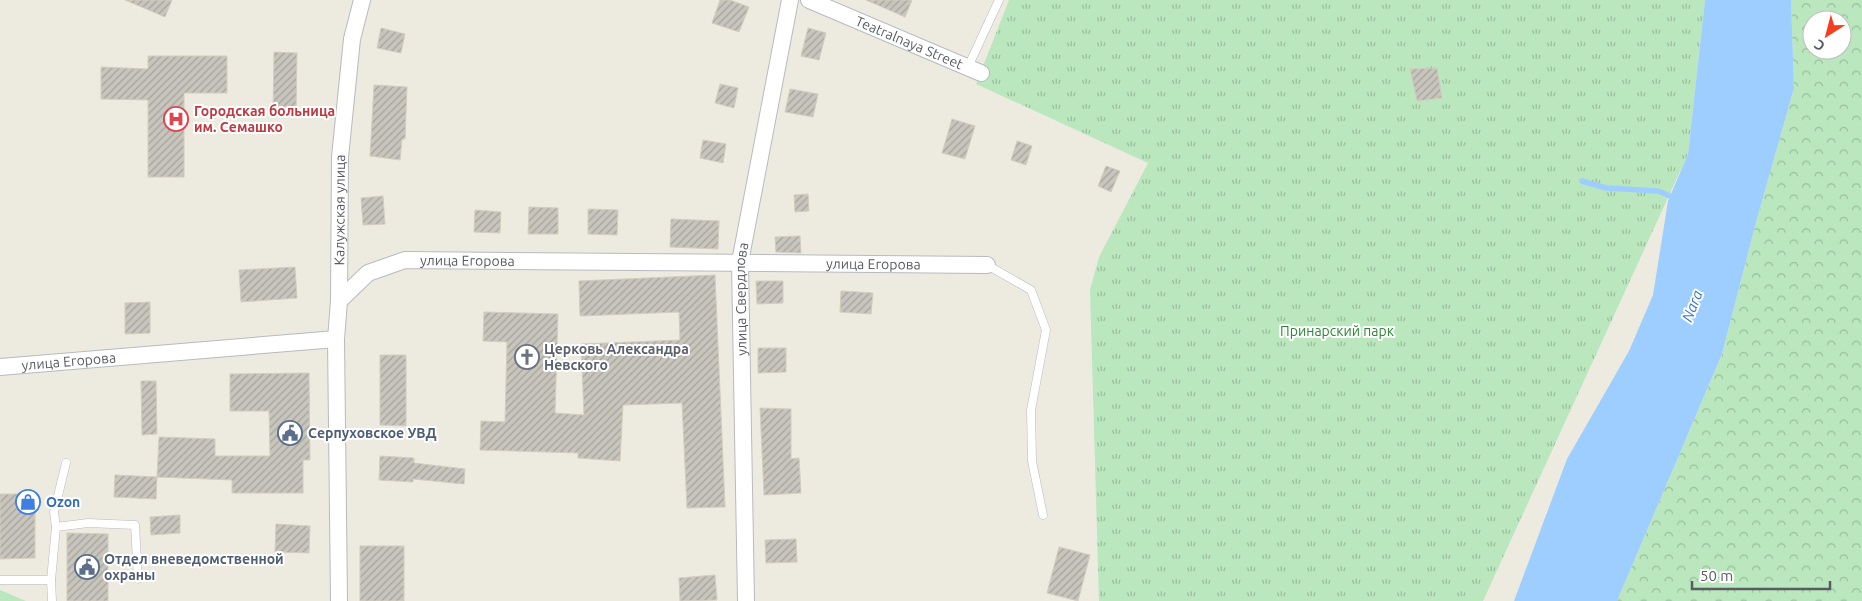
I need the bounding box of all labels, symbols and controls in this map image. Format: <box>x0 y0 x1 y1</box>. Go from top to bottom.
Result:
north arrow <box>1802 10 1852 60</box>
street label: Teatralnaya Street <box>853 13 966 73</box>
text: С <box>1811 36 1828 55</box>
place label: Городская больница им. Семашко <box>194 103 335 135</box>
hospital icon: Городская больница им. Семашко <box>163 106 189 132</box>
street label: Калужская улица <box>331 154 348 266</box>
street label: улица Свердлова <box>732 241 752 356</box>
street label: улица Егорова <box>420 252 515 269</box>
street label: улица Егорова <box>826 256 921 272</box>
water label: Nara <box>1678 288 1706 324</box>
park label: Принарский парк <box>1280 323 1394 339</box>
place label: Церковь Александра Невского <box>544 341 689 373</box>
church icon: Церковь Александра Невского <box>514 344 540 370</box>
street label: улица Егорова <box>21 349 117 373</box>
public building icon: Серпуховское УВД <box>277 420 303 446</box>
place label: Серпуховское УВД <box>308 425 437 441</box>
shop icon: Ozon <box>15 489 41 515</box>
place label: Ozon <box>46 494 80 510</box>
place label: Отдел вневедомственной охраны <box>104 551 284 583</box>
public building icon: Отдел вневедомственной охраны <box>74 554 100 580</box>
scale bar <box>1692 558 1830 590</box>
text: 50 m <box>1700 567 1733 584</box>

